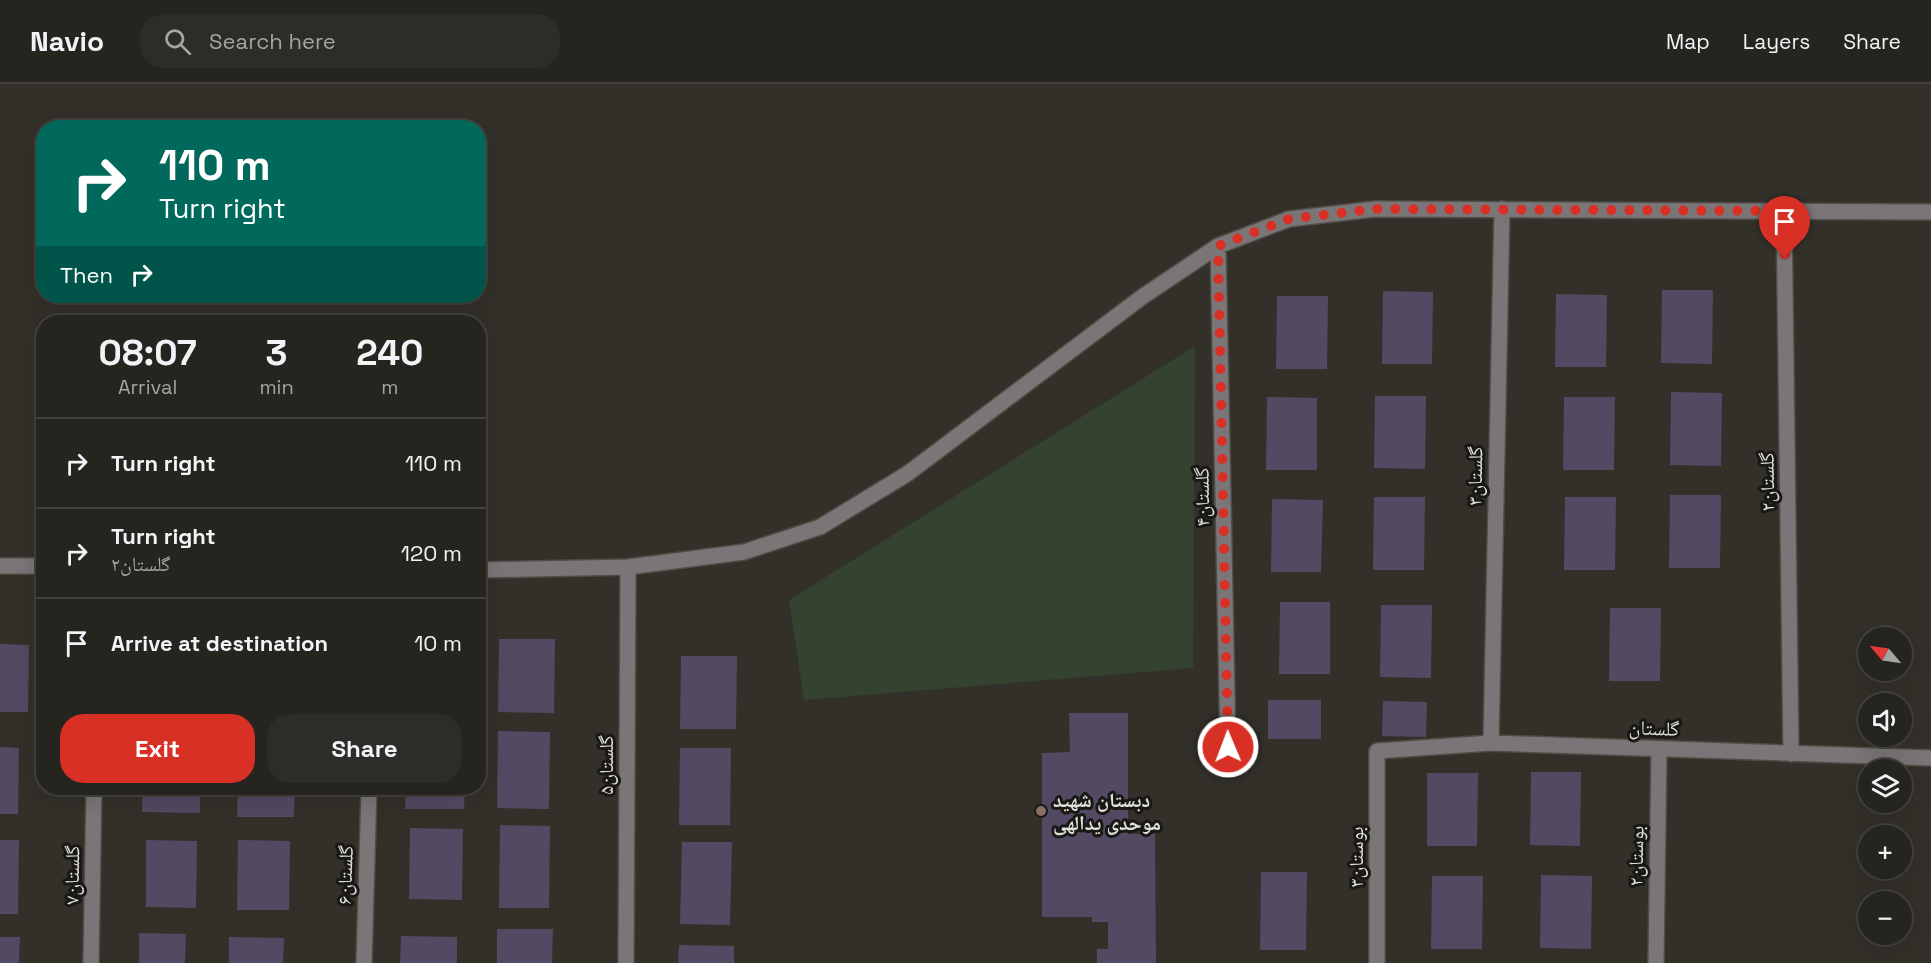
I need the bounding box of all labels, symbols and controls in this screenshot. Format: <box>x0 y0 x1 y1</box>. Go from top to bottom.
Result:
search box <box>140 14 560 68</box>
text: Navio <box>30 23 104 59</box>
icon: search <box>161 25 194 58</box>
text: Search here <box>209 27 336 55</box>
text: Map <box>1666 28 1710 55</box>
text: Layers <box>1743 28 1810 55</box>
text: Share <box>1843 28 1901 55</box>
text: 110 m <box>159 139 271 192</box>
icon: right <box>60 144 138 222</box>
text: Turn right <box>159 191 286 226</box>
pin <box>1759 196 1810 258</box>
icon: arrive <box>1768 205 1801 238</box>
icon: right <box>125 258 158 291</box>
text: Then <box>60 261 113 289</box>
text: 08:07 <box>99 330 197 376</box>
text: 3 <box>266 330 288 376</box>
text: 240 <box>356 330 423 376</box>
text: Arrival <box>118 374 177 400</box>
text: min <box>259 374 294 400</box>
text: m <box>381 374 398 400</box>
street label: گلستان۳ <box>1461 446 1489 506</box>
icon: right <box>60 447 93 480</box>
text: Turn right <box>111 449 216 477</box>
text: 110 m <box>405 449 462 477</box>
street label: گلستان۲ <box>1753 452 1781 512</box>
street label: گلستان۴ <box>1188 467 1216 527</box>
text: Turn right <box>111 522 216 550</box>
icon: right <box>60 537 93 570</box>
text: 120 m <box>401 539 462 567</box>
text: گلستان۲ <box>111 551 170 577</box>
icon: arrive <box>60 627 93 660</box>
north arrow <box>1858 627 1912 681</box>
map controls <box>1858 627 1912 945</box>
text: Arrive at destination <box>111 629 328 657</box>
text: 10 m <box>414 629 462 657</box>
button: sound <box>1858 693 1912 747</box>
button: Exit <box>60 714 255 783</box>
button: Share <box>267 714 462 783</box>
street label: گلستان <box>1628 714 1680 742</box>
position arrow <box>1196 715 1260 779</box>
street label: گلستان۵ <box>593 735 619 795</box>
button: layers <box>1858 759 1912 813</box>
place label: دبستان شهید موحدی یدالهی <box>1053 787 1161 836</box>
marker: دبستان شهید موحدی یدالهی <box>1034 804 1048 818</box>
street label: بوستان۲ <box>1622 825 1650 887</box>
button: + <box>1858 825 1912 879</box>
street label: بوستان۳ <box>1343 827 1369 887</box>
street label: گلستان۷ <box>58 845 86 905</box>
street label: گلستان۶ <box>331 845 359 905</box>
button: − <box>1858 891 1912 945</box>

